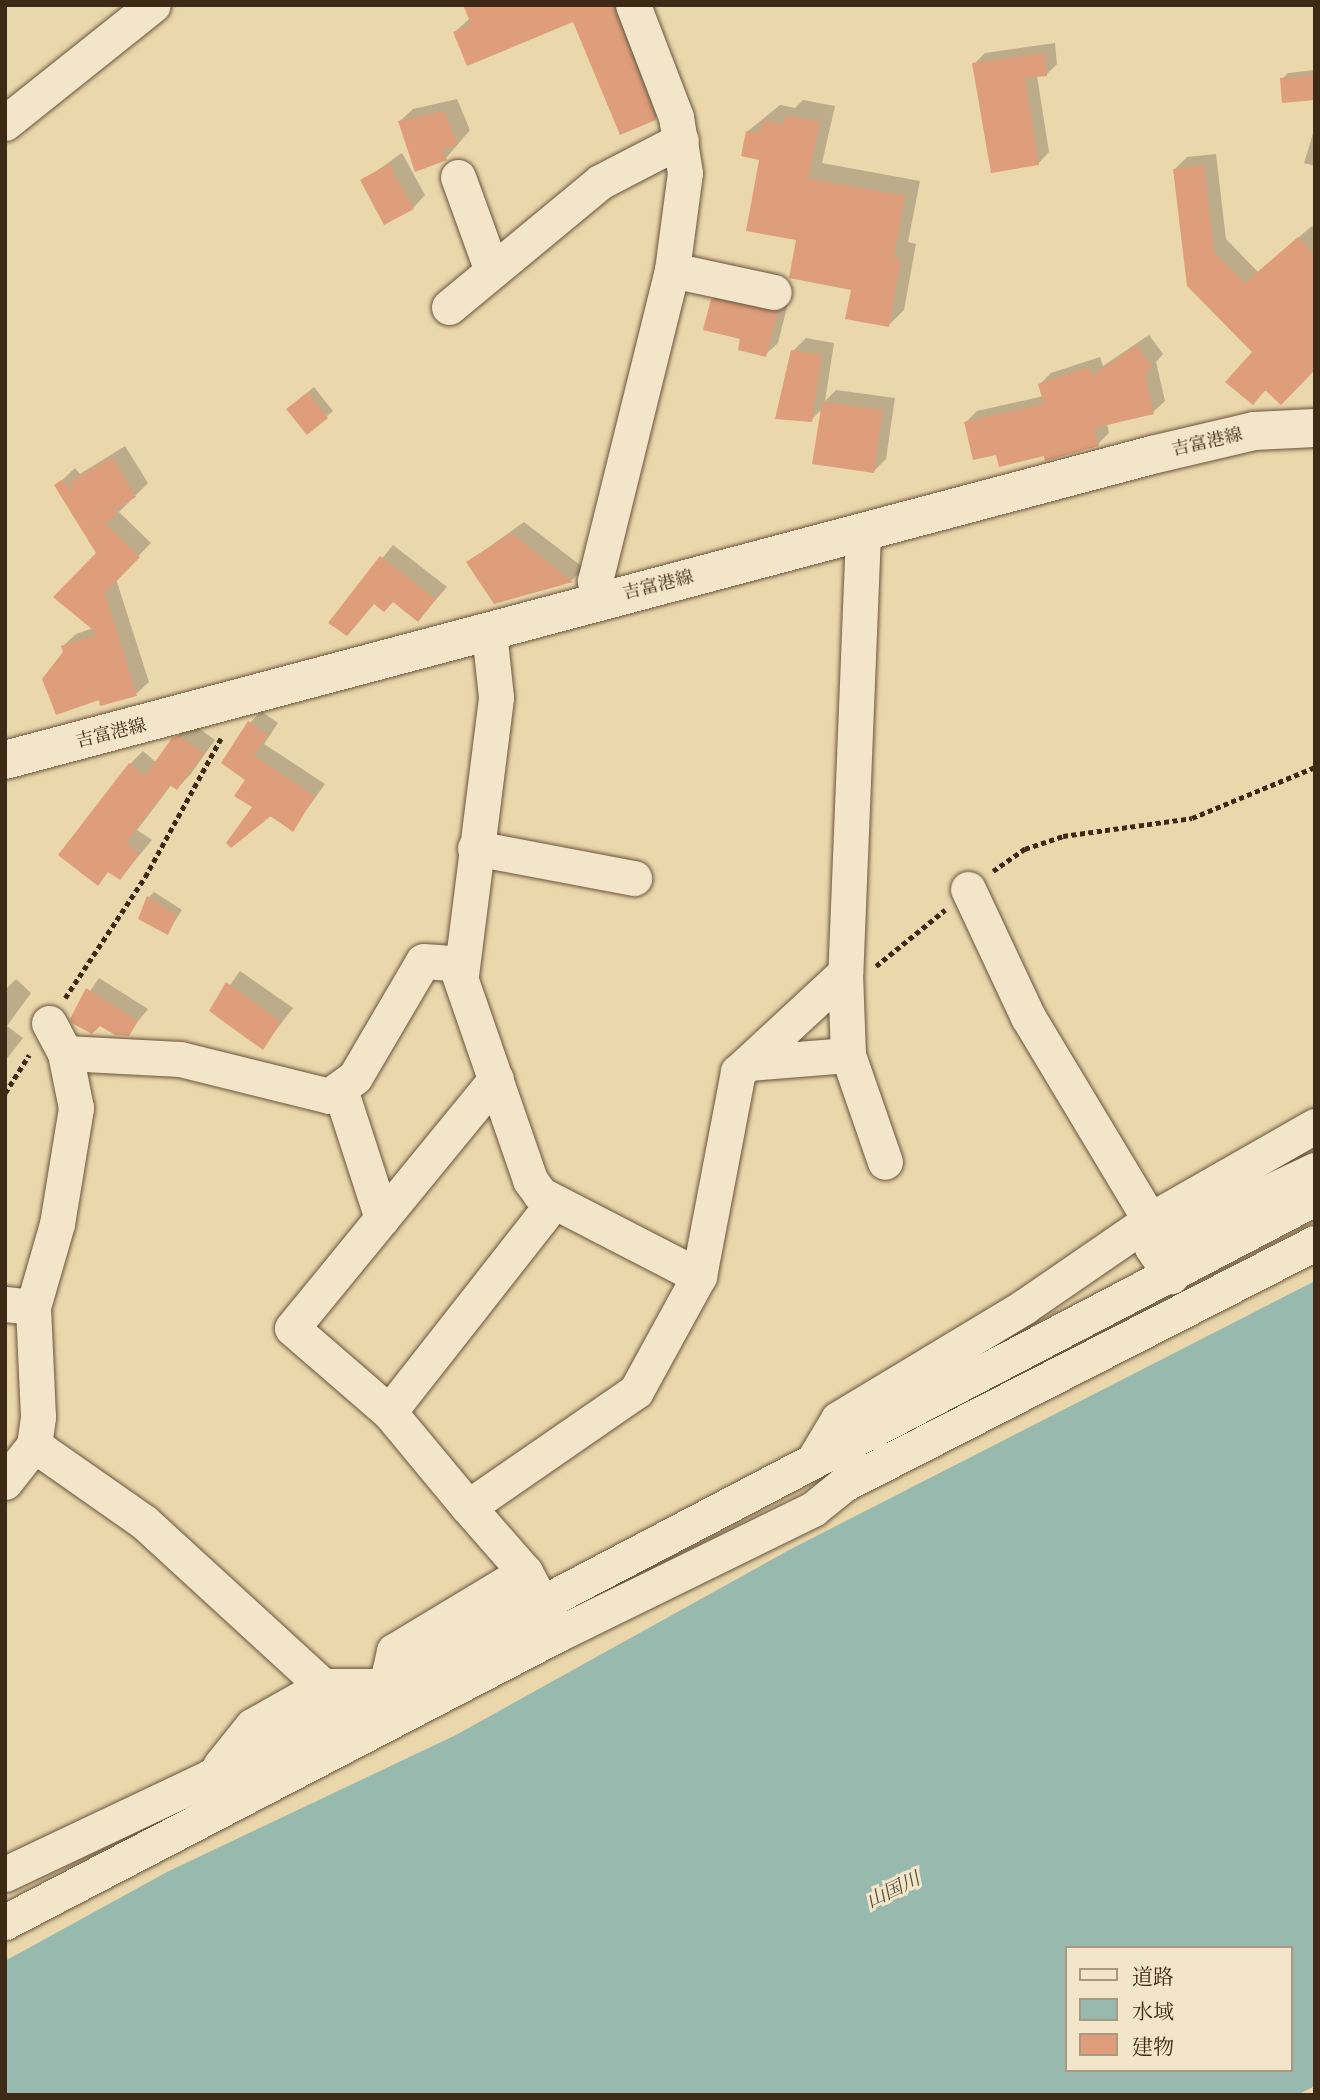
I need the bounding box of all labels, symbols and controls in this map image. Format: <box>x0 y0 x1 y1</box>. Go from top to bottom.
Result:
street label: 吉富港線 <box>1169 423 1245 461</box>
street label: 吉富港線 <box>620 566 696 604</box>
street label: 吉富港線 <box>73 714 149 752</box>
water label: 山国川 <box>862 1867 924 1913</box>
legend <box>1064 1946 1292 2072</box>
text: 道路 <box>1132 1964 1174 1989</box>
text: 水域 <box>1132 1999 1174 2024</box>
text: 建物 <box>1132 2034 1174 2059</box>

